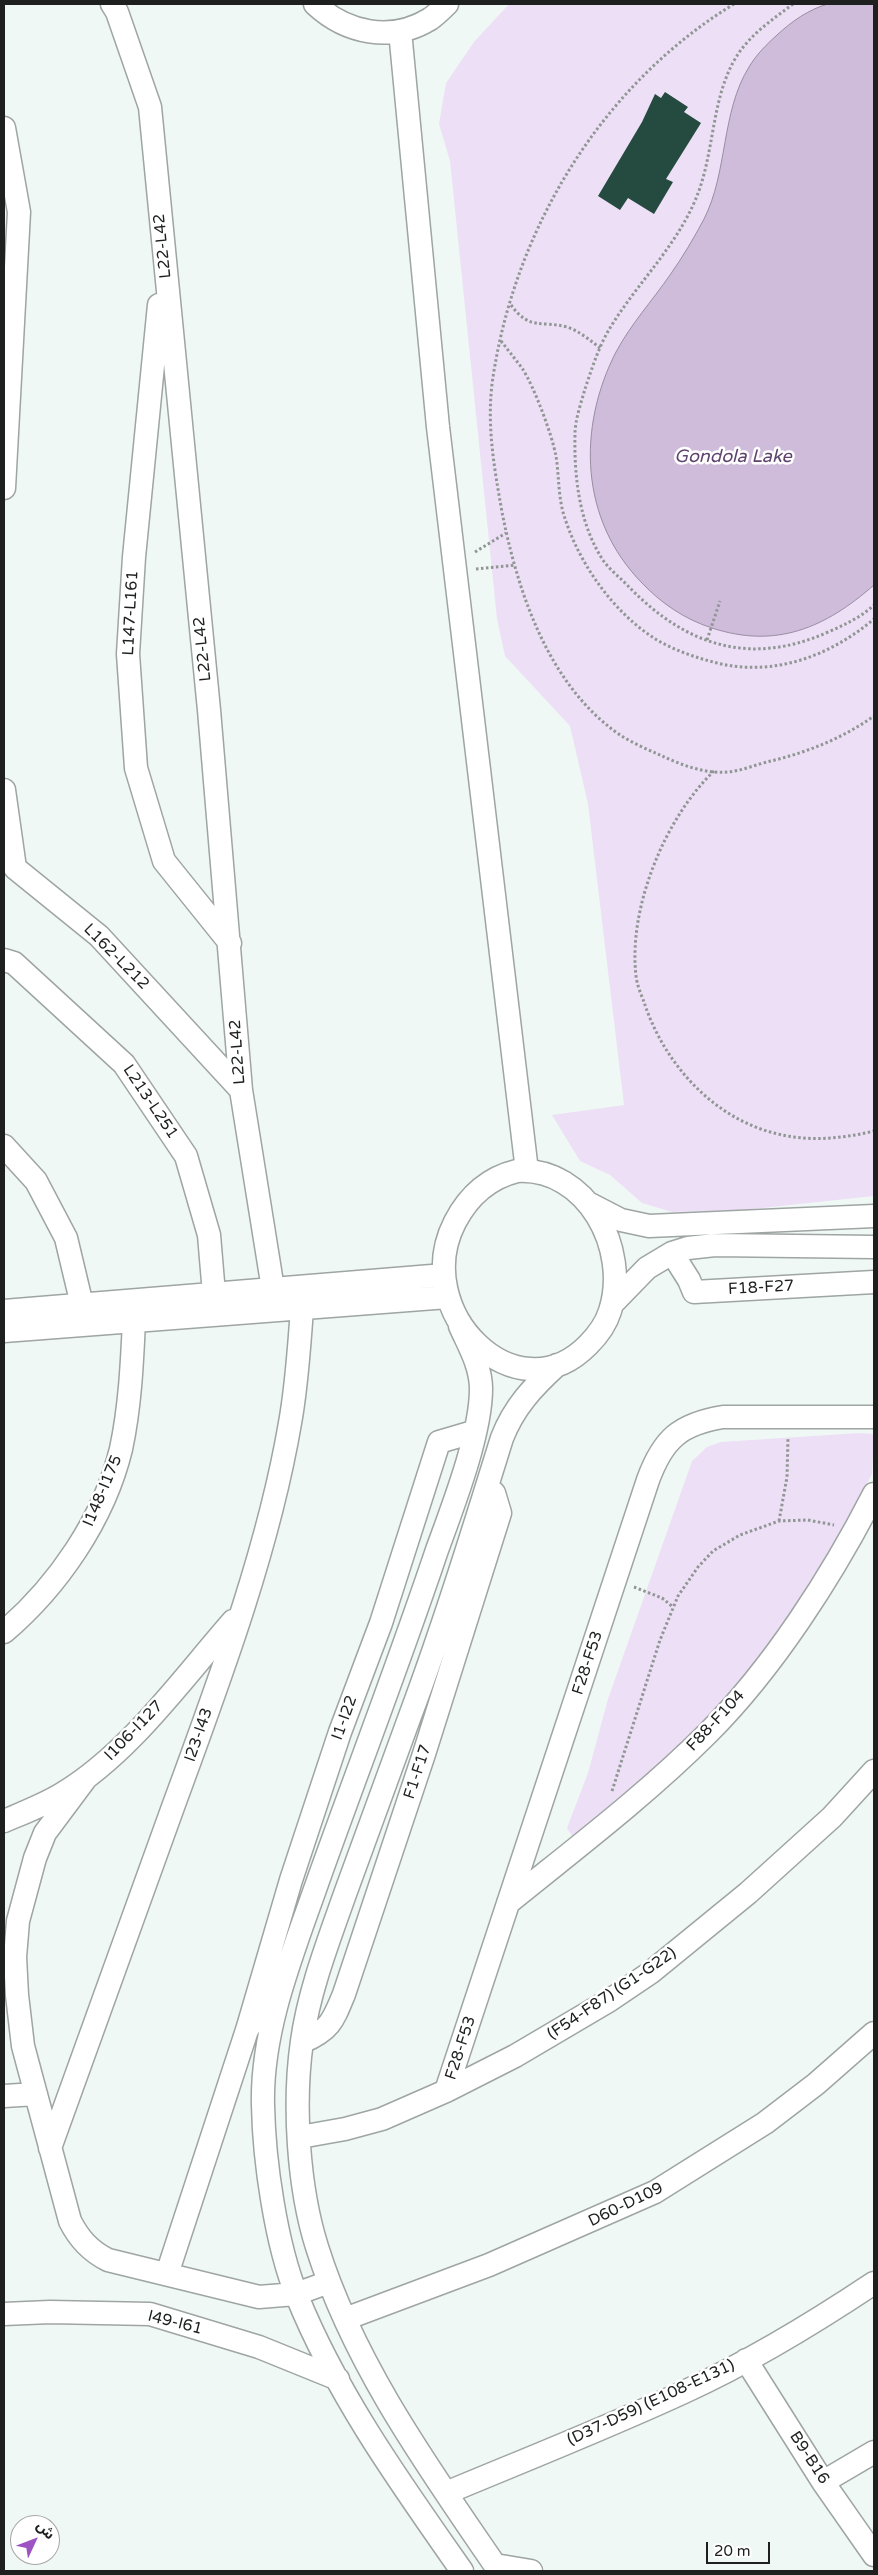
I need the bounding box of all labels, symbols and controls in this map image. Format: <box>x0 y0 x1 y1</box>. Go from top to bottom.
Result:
street label: L22-L42 <box>150 213 176 279</box>
water label: Gondola Lake <box>674 446 792 468</box>
street label: L147-L161 <box>119 570 143 656</box>
street label: L22-L42 <box>190 616 216 682</box>
street label: L162-L212 <box>79 920 153 994</box>
street label: L22-L42 <box>226 1019 250 1085</box>
street label: L213-L251 <box>118 1061 182 1143</box>
street label: F18-F27 <box>727 1277 795 1299</box>
street label: I148-I175 <box>79 1452 127 1530</box>
street label: F28-F53 <box>569 1629 607 1697</box>
street label: F88-F104 <box>683 1687 749 1755</box>
street label: I1-I22 <box>328 1693 362 1743</box>
street label: I106-I127 <box>101 1697 167 1765</box>
street label: I23-I43 <box>181 1705 217 1765</box>
street label: F1-F17 <box>400 1742 436 1802</box>
street label: (F54-F87) (G1-G22) <box>544 1944 680 2044</box>
street label: F28-F53 <box>442 2014 480 2082</box>
street label: D60-D109 <box>585 2179 667 2231</box>
street label: I49-I61 <box>146 2307 204 2339</box>
street label: (D37-D59) (E108-E131) <box>564 2356 738 2450</box>
street label: B9-B16 <box>785 2428 833 2488</box>
north arrow <box>10 2515 60 2565</box>
text: ش <box>33 2517 58 2543</box>
scale bar <box>708 2532 772 2564</box>
text: 20 m <box>714 2542 751 2560</box>

